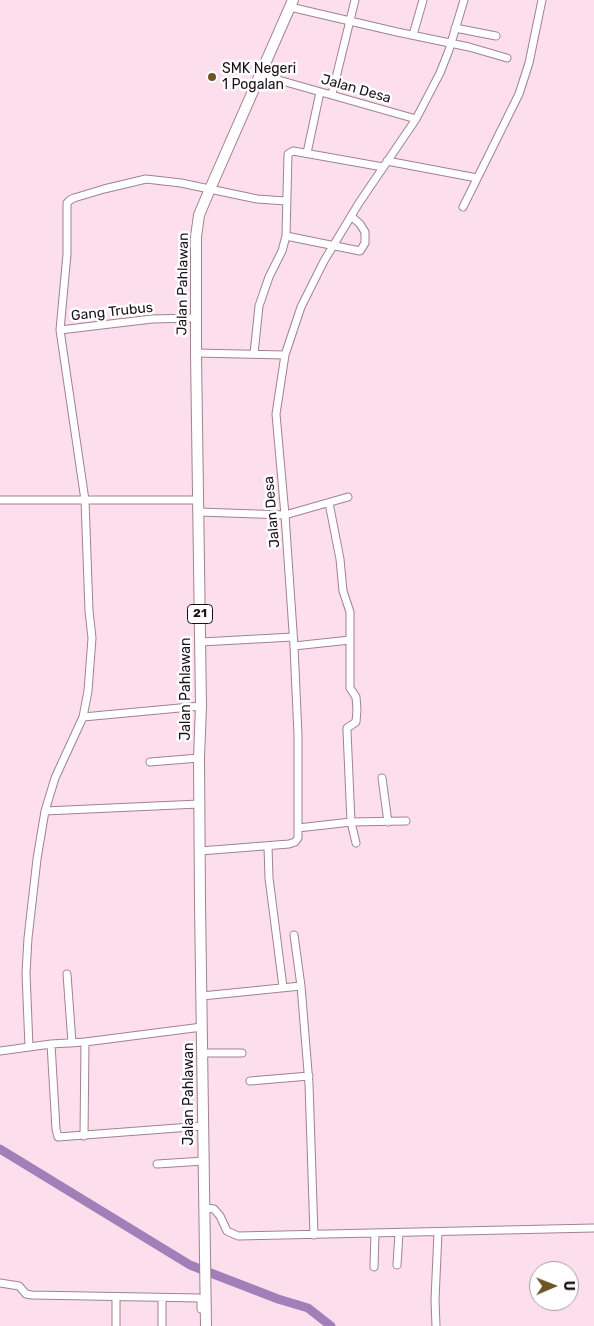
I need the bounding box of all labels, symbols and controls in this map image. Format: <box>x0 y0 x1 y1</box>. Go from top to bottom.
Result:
place label: SMK Negeri 1 Pogalan <box>222 61 296 94</box>
marker: SMK Negeri 1 Pogalan <box>206 71 218 83</box>
street label: Jalan Desa <box>319 71 393 107</box>
street label: Jalan Pahlawan <box>174 232 192 336</box>
street label: Gang Trubus <box>70 299 154 325</box>
street label: Jalan Desa <box>260 475 284 549</box>
road number: 21 <box>188 604 212 624</box>
street label: Jalan Pahlawan <box>178 637 194 741</box>
street label: Jalan Pahlawan <box>181 1042 197 1146</box>
north arrow <box>529 1261 579 1311</box>
text: U <box>560 1281 577 1291</box>

